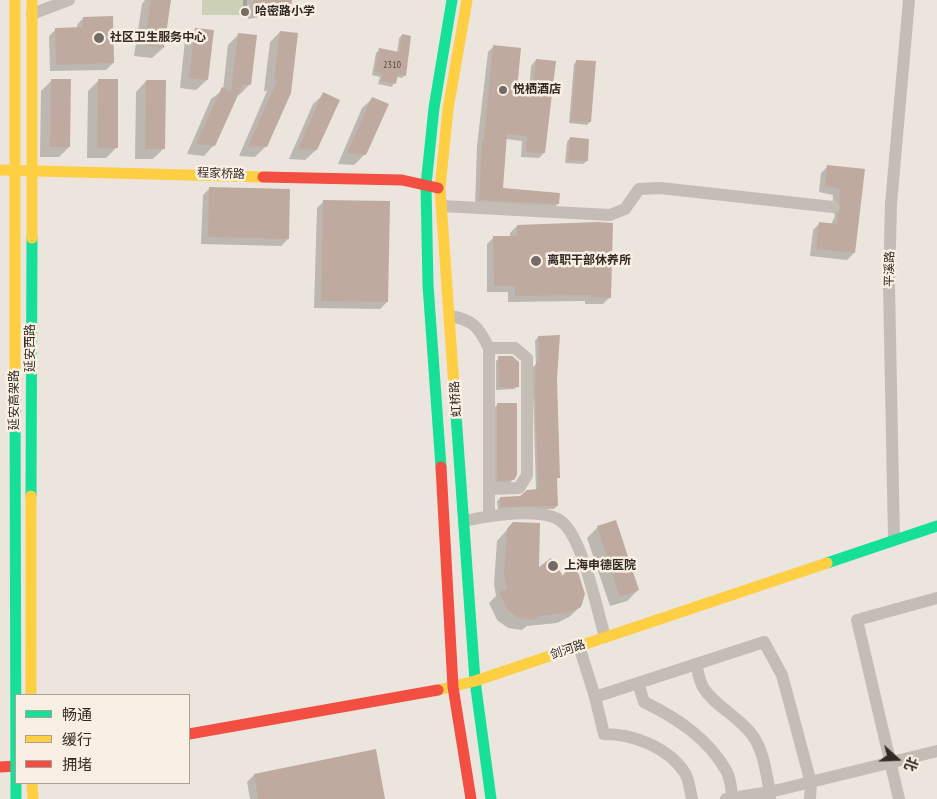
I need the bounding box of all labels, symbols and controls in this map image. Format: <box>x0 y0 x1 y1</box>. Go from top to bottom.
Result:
place label: 哈密路小学 <box>255 5 315 19</box>
marker: 哈密路小学 <box>239 6 251 18</box>
marker: 社区卫生服务中心 <box>92 31 106 45</box>
place label: 社区卫生服务中心 <box>110 31 206 45</box>
house number: 2310 <box>383 59 401 71</box>
place label: 悦栖酒店 <box>513 83 561 97</box>
marker: 悦栖酒店 <box>497 84 509 96</box>
street label: 程家桥路 <box>197 166 245 182</box>
street label: 平溪路 <box>882 251 898 287</box>
marker: 离职干部休养所 <box>529 254 543 268</box>
place label: 离职干部休养所 <box>547 254 631 268</box>
street label: 延安西路 <box>24 324 38 372</box>
street label: 延安高架路 <box>8 370 22 430</box>
street label: 虹桥路 <box>448 381 464 417</box>
marker: 上海申德医院 <box>546 559 560 573</box>
place label: 上海申德医院 <box>564 559 636 573</box>
street label: 剑河路 <box>549 637 587 663</box>
legend <box>15 694 190 784</box>
text: 畅通 <box>62 705 92 724</box>
text: 缓行 <box>62 730 92 749</box>
north arrow <box>872 734 922 784</box>
text: 北 <box>900 754 922 774</box>
text: 拥堵 <box>62 755 92 774</box>

